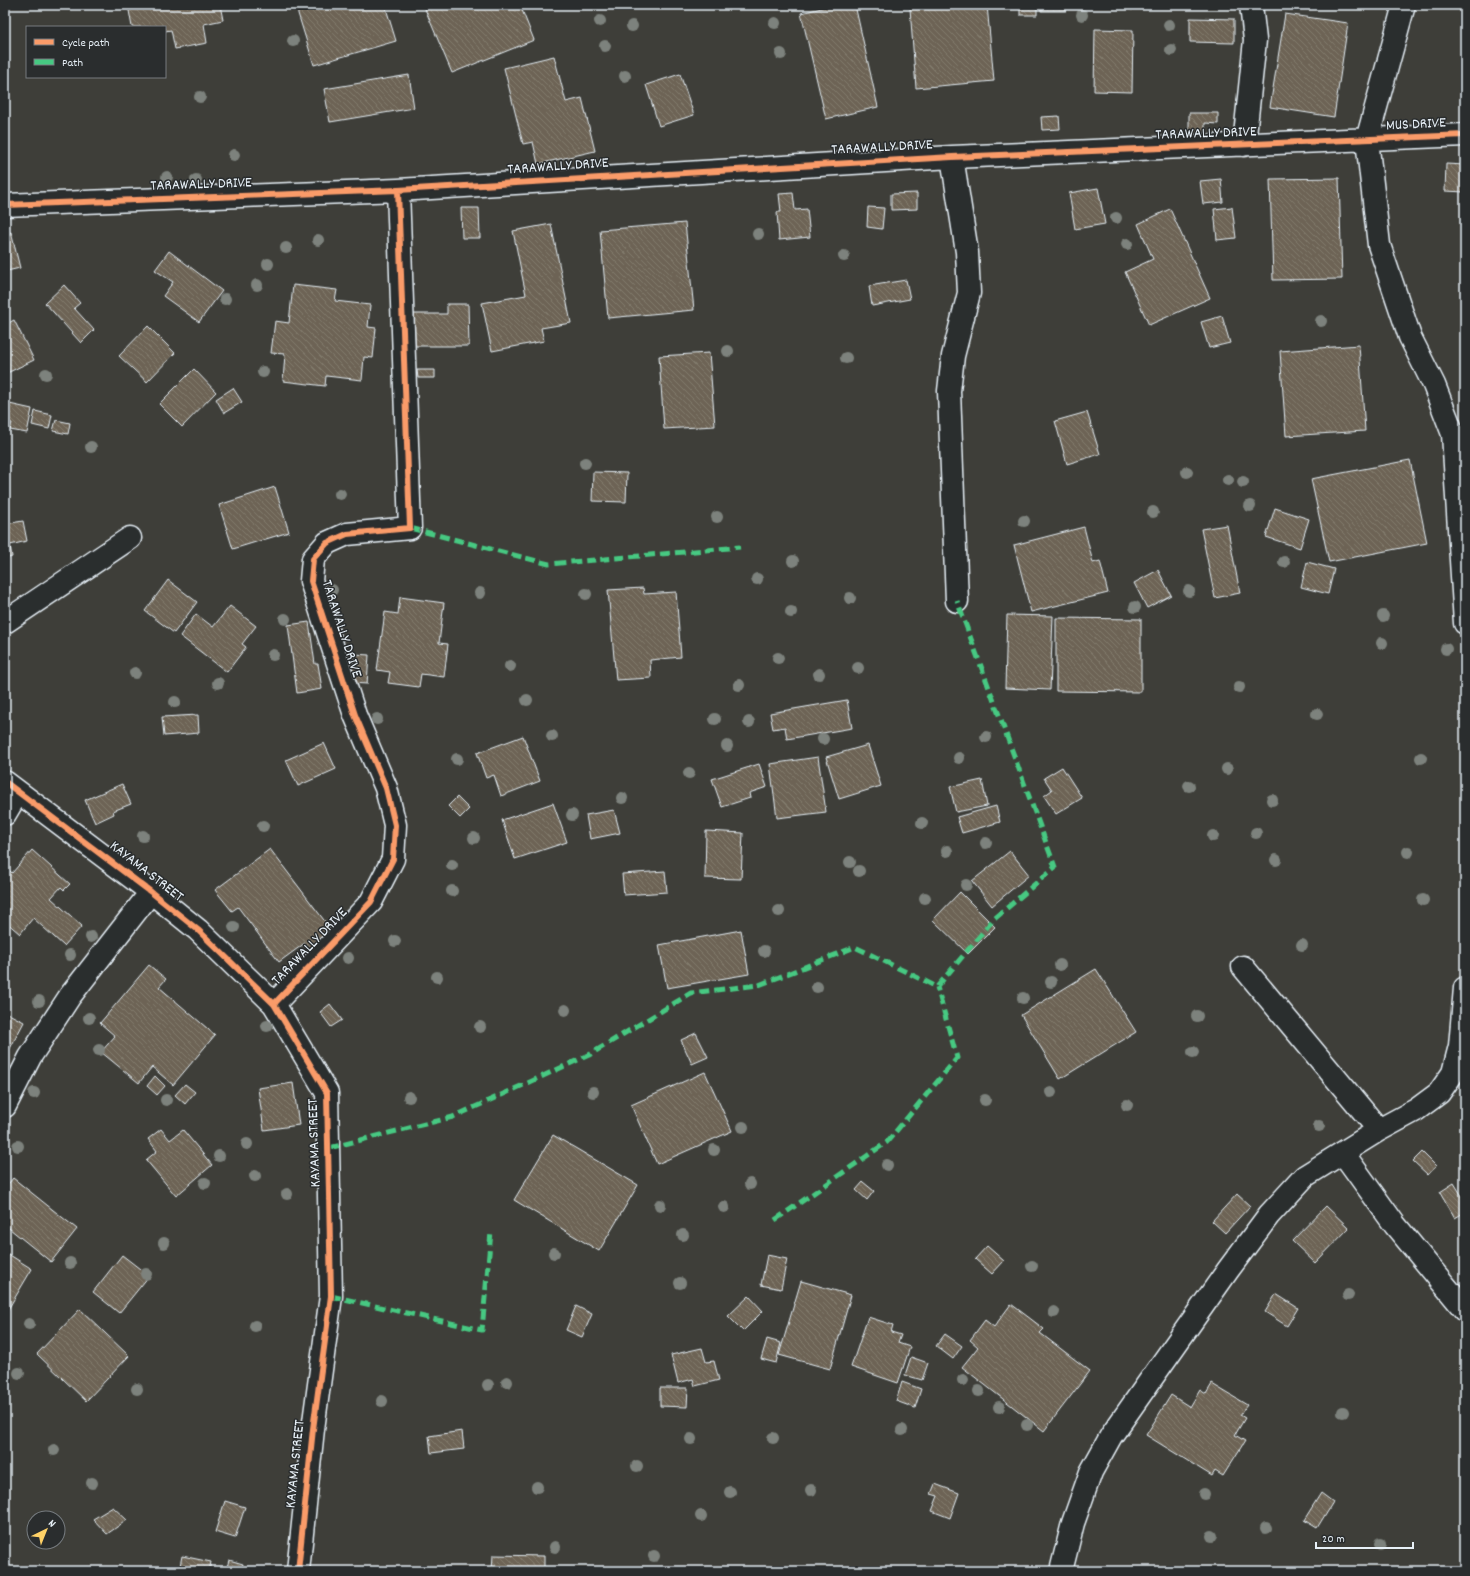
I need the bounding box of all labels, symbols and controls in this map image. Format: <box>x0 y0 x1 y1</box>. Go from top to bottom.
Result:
legend <box>26 26 166 78</box>
text: Cycle path <box>62 35 110 52</box>
text: Path <box>62 55 83 72</box>
street label: MUS DRIVE <box>1386 112 1447 138</box>
street label: TARAWALLY DRIVE <box>1155 121 1257 147</box>
street label: TARAWALLY DRIVE <box>831 134 933 162</box>
street label: TARAWALLY DRIVE <box>507 152 610 182</box>
street label: TARAWALLY DRIVE <box>150 172 252 198</box>
street label: TARAWALLY DRIVE <box>315 577 367 681</box>
street label: KAYAMA STREET <box>104 836 188 908</box>
street label: TARAWALLY DRIVE <box>267 903 353 991</box>
street label: KAYAMA STREET <box>302 1098 328 1188</box>
street label: KAYAMA STREET <box>280 1419 312 1509</box>
north arrow <box>26 1510 66 1550</box>
text: N <box>44 1516 59 1532</box>
scale bar <box>1316 1524 1413 1550</box>
text: 20 m <box>1322 1531 1345 1548</box>

